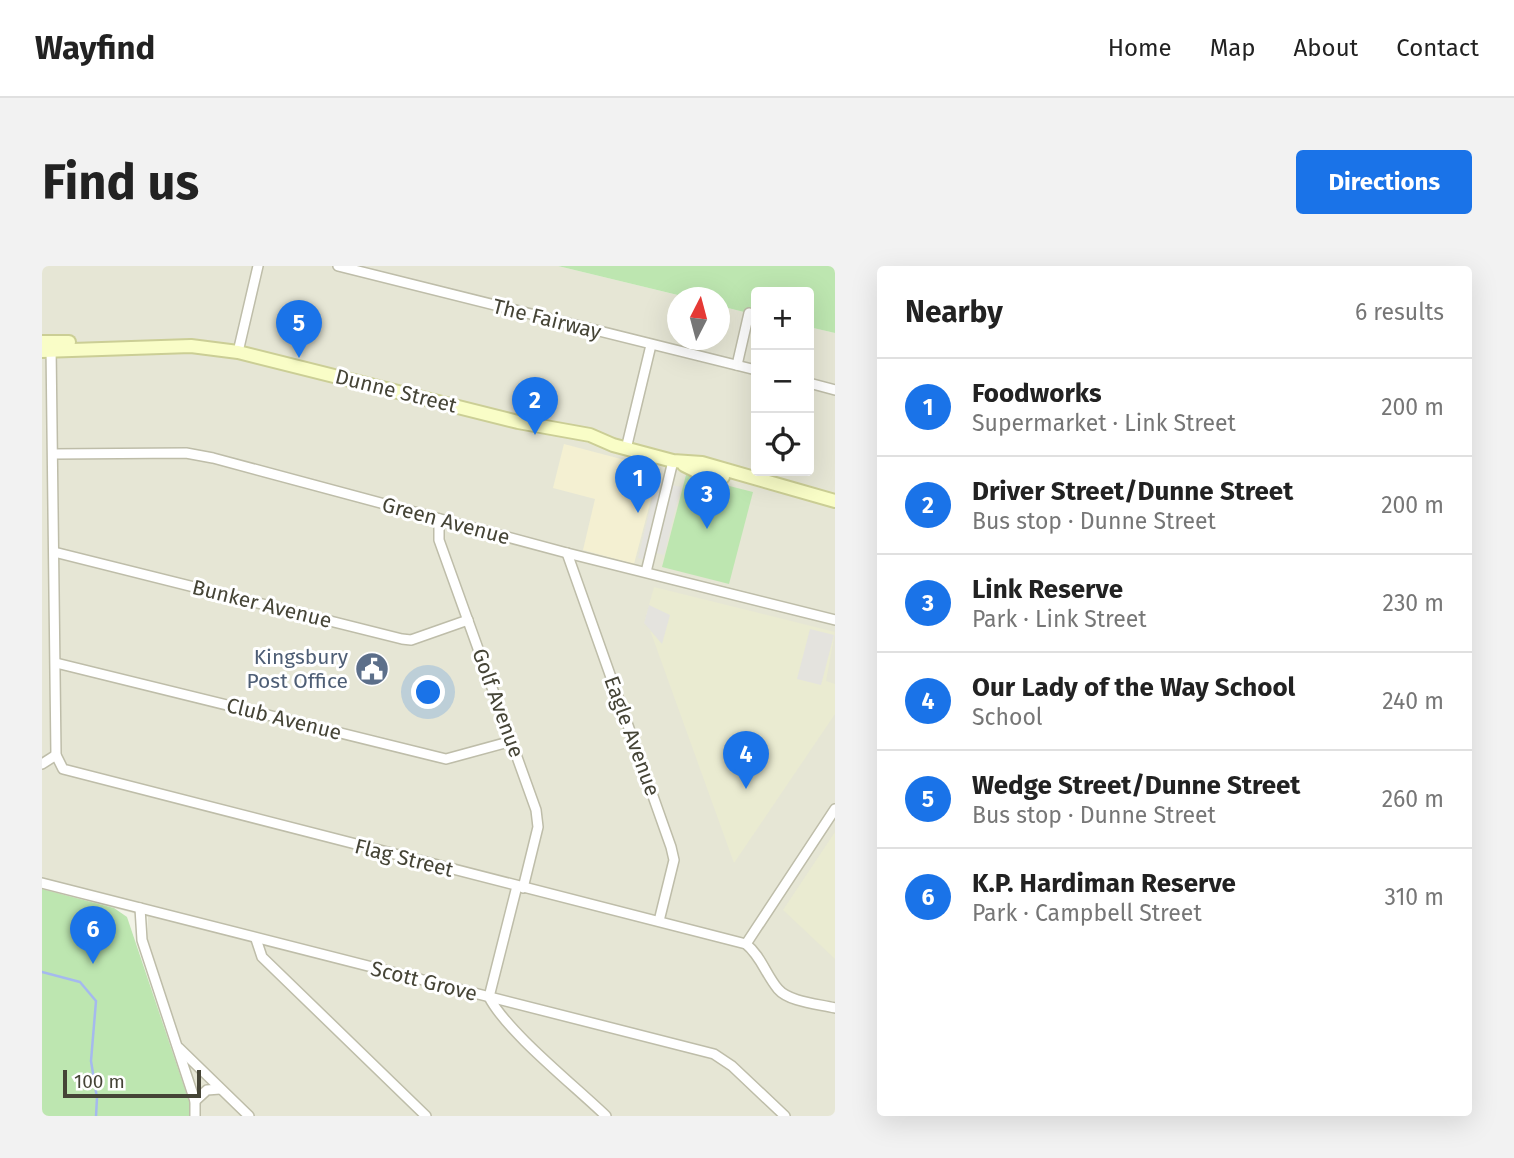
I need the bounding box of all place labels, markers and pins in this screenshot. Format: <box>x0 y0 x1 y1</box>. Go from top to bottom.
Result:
pin: 5 <box>276 300 322 358</box>
pin: 2 <box>512 377 558 435</box>
pin: 1 <box>615 455 661 513</box>
pin: 3 <box>684 471 730 529</box>
place label: Kingsbury Post Office <box>247 644 349 694</box>
public building icon: Kingsbury Post Office <box>353 650 391 688</box>
pin: 4 <box>723 731 769 789</box>
pin: 6 <box>70 906 116 964</box>

